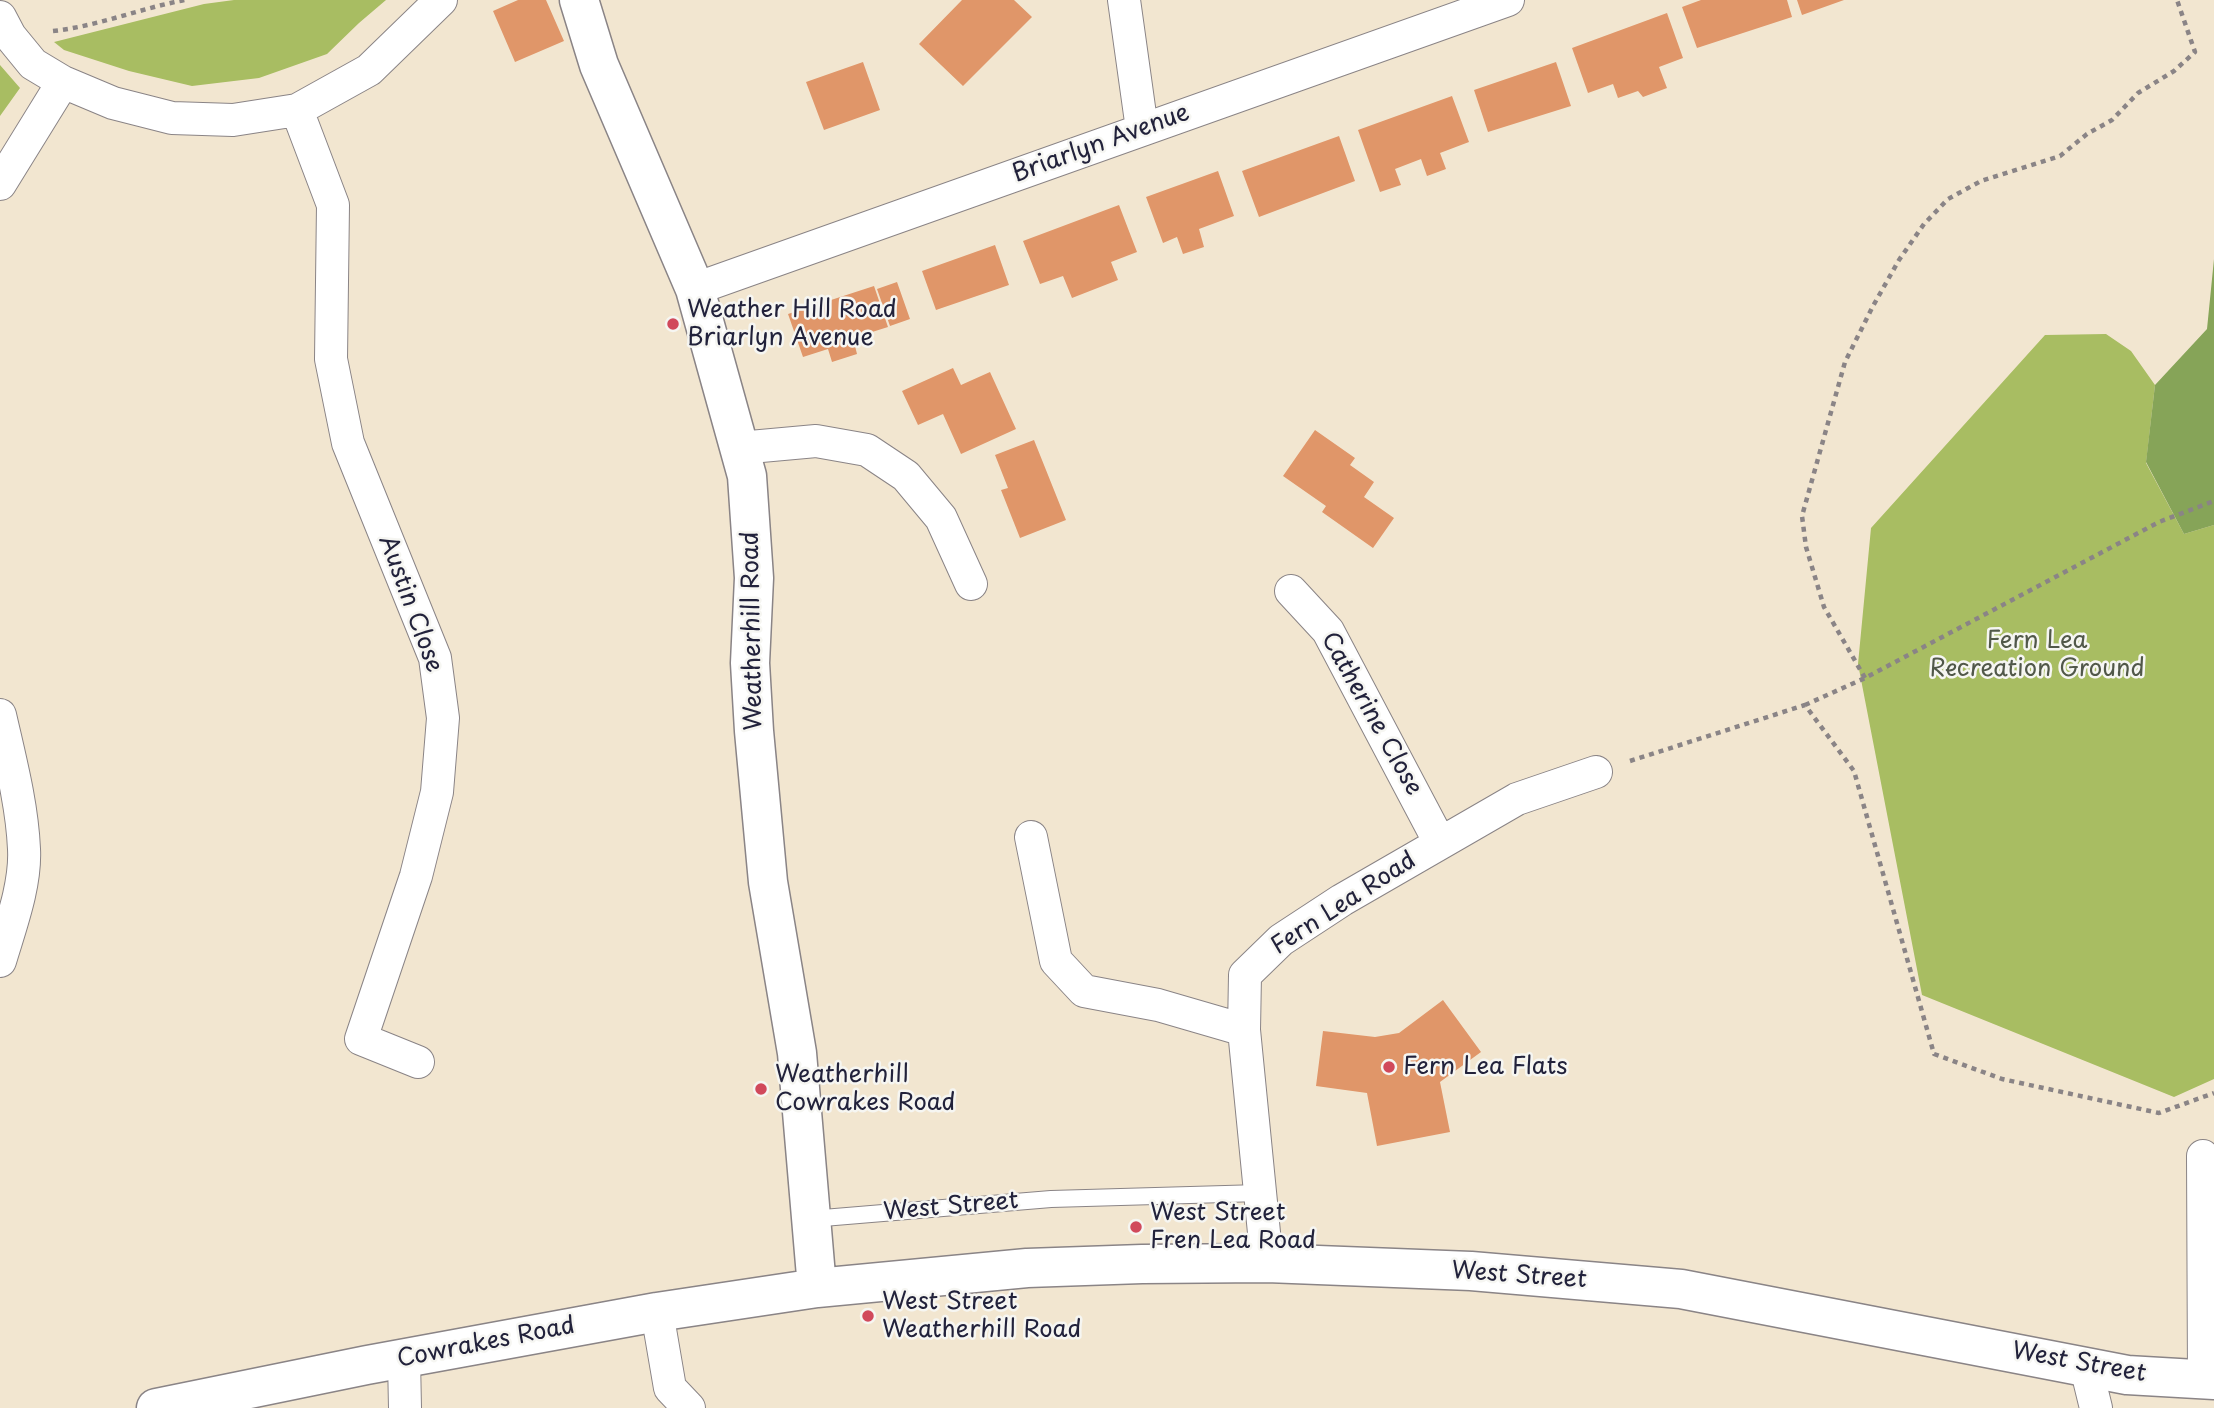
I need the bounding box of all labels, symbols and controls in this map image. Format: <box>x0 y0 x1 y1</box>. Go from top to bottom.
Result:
street label: Briarlyn Avenue <box>1008 99 1194 189</box>
place label: Weather Hill Road Briarlyn Avenue <box>687 296 897 352</box>
marker: Weather Hill Road Briarlyn Avenue <box>665 316 681 332</box>
street label: Weatherhill Road <box>737 531 769 731</box>
street label: Austin Close <box>372 532 448 676</box>
street label: Catherine Close <box>1314 627 1428 801</box>
park label: Fern Lea Recreation Ground <box>1929 627 2145 683</box>
street label: Fern Lea Road <box>1266 847 1422 961</box>
place label: Fern Lea Flats <box>1403 1053 1568 1081</box>
marker: Fern Lea Flats <box>1381 1059 1397 1075</box>
place label: Weatherhill Cowrakes Road <box>775 1061 956 1117</box>
marker: Weatherhill Cowrakes Road <box>753 1081 769 1097</box>
street label: West Street <box>882 1187 1020 1227</box>
place label: West Street Fren Lea Road <box>1150 1199 1316 1255</box>
marker: West Street Fren Lea Road <box>1128 1219 1144 1235</box>
street label: West Street <box>1450 1257 1588 1295</box>
place label: West Street Weatherhill Road <box>882 1288 1081 1344</box>
marker: West Street Weatherhill Road <box>860 1308 876 1324</box>
street label: Cowrakes Road <box>395 1312 577 1374</box>
street label: West Street <box>2010 1337 2148 1389</box>

